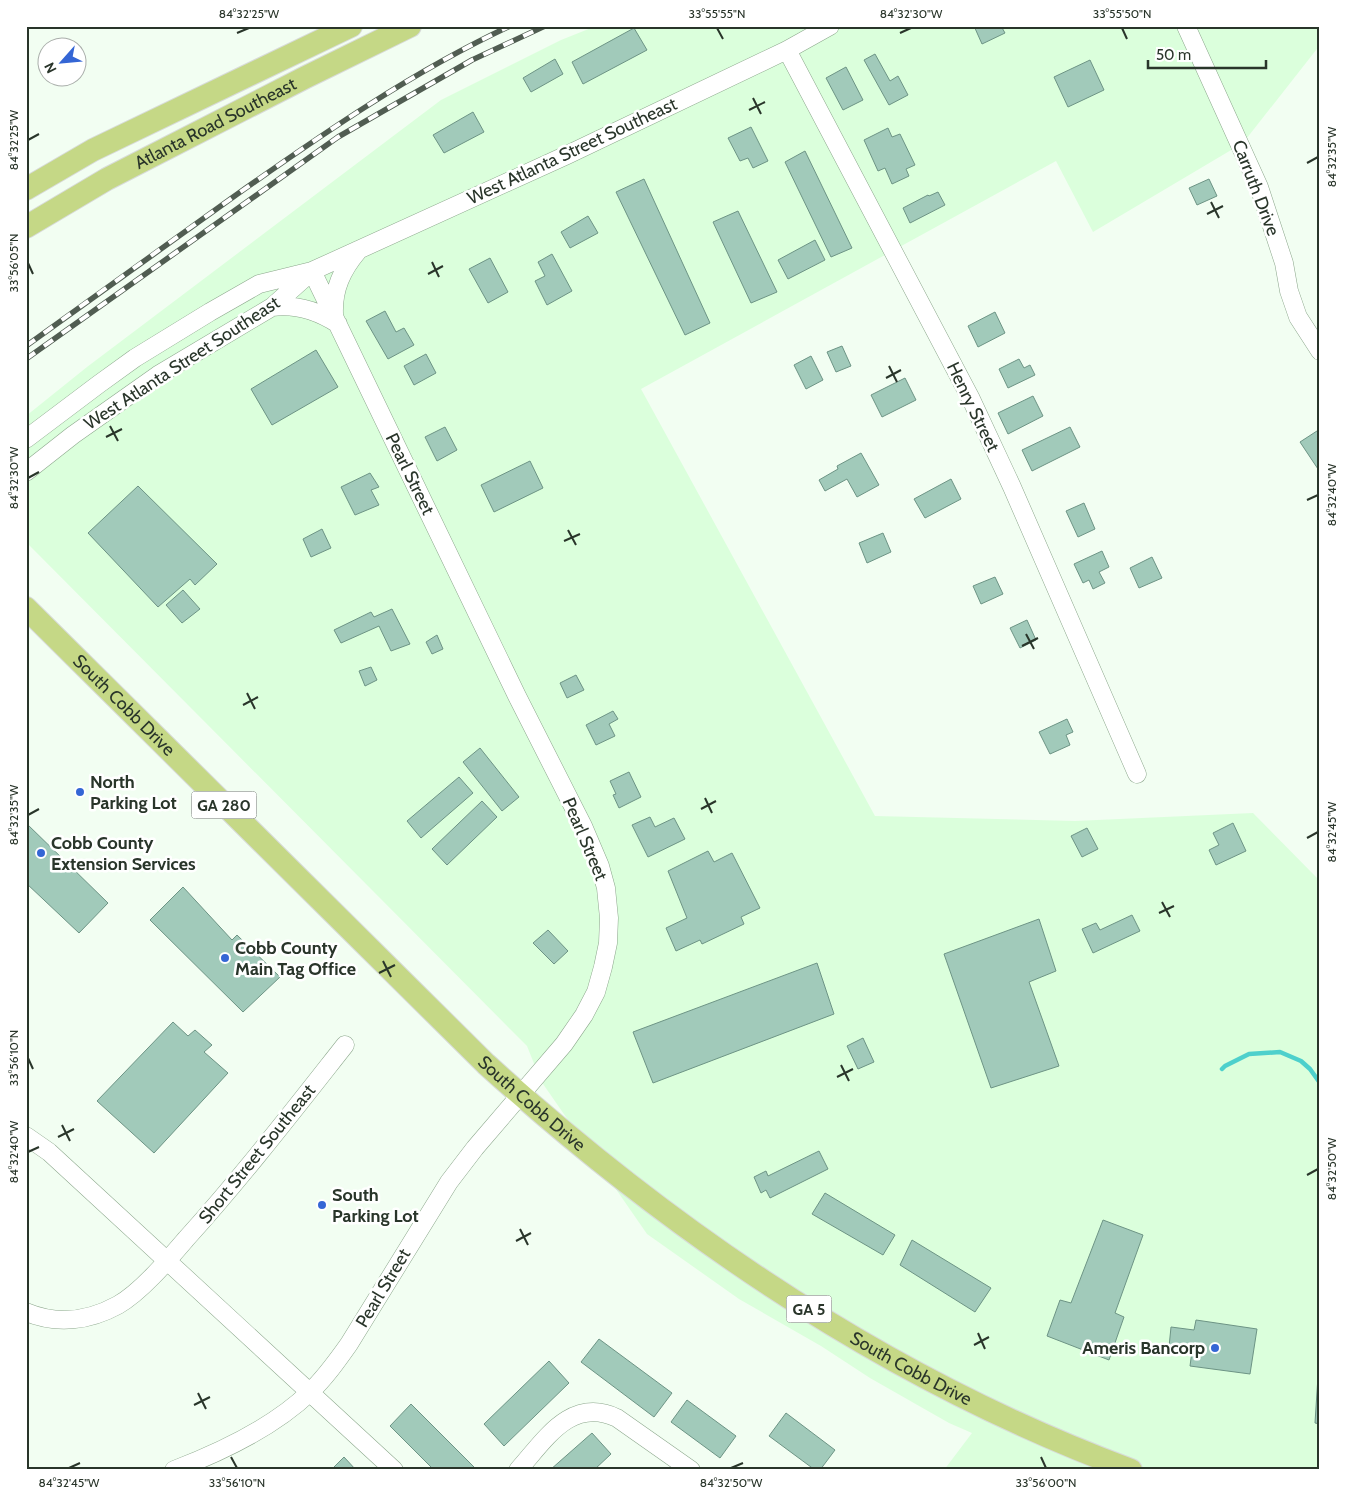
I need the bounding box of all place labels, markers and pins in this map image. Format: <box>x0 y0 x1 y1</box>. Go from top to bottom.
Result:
place label: North Parking Lot <box>90 771 177 814</box>
marker: North Parking Lot <box>74 786 86 798</box>
place label: Cobb County Extension Services <box>51 832 196 875</box>
marker: Cobb County Extension Services <box>35 847 47 859</box>
place label: Cobb County Main Tag Office <box>235 937 356 980</box>
marker: Cobb County Main Tag Office <box>219 952 231 964</box>
place label: South Parking Lot <box>332 1184 419 1227</box>
marker: South Parking Lot <box>316 1199 328 1211</box>
place label: Ameris Bancorp <box>1082 1337 1205 1359</box>
marker: Ameris Bancorp <box>1209 1342 1221 1354</box>

